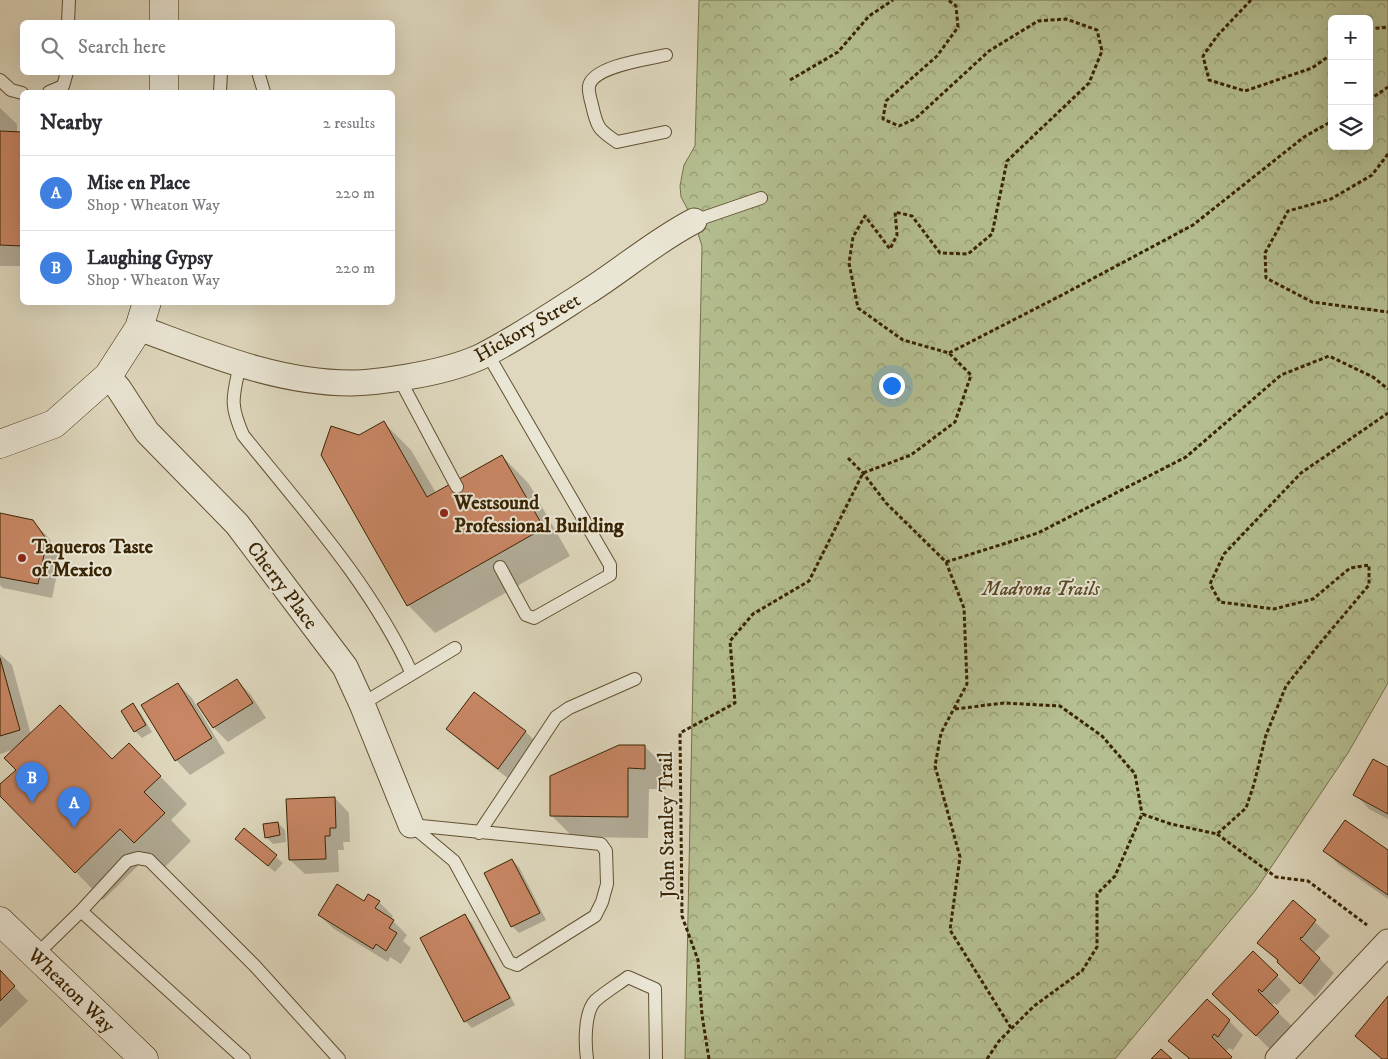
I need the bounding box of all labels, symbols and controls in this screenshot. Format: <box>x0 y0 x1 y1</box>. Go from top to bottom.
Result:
map controls <box>1328 15 1373 150</box>
button: + <box>1328 15 1373 60</box>
search box <box>20 20 395 75</box>
icon: search <box>38 34 66 62</box>
text: Search here <box>78 36 166 59</box>
button: − <box>1328 60 1373 105</box>
button: layers <box>1328 105 1373 150</box>
text: Nearby <box>40 110 102 136</box>
text: 2 results <box>323 113 375 133</box>
text: Mise en Place <box>87 172 190 195</box>
text: A <box>51 183 61 203</box>
text: 220 m <box>335 183 375 203</box>
text: Shop · Wheaton Way <box>87 195 220 215</box>
text: Laughing Gypsy <box>87 247 213 270</box>
text: B <box>51 258 61 278</box>
text: 220 m <box>335 258 375 278</box>
text: Shop · Wheaton Way <box>87 270 220 290</box>
street label: Hickory Street <box>470 288 585 369</box>
your location <box>879 373 905 399</box>
place label: Westsound Professional Building <box>453 491 625 539</box>
marker: Westsound Professional Building <box>438 507 450 519</box>
place label: Taqueros Taste of Mexico <box>31 535 154 583</box>
street label: Cherry Place <box>241 537 323 635</box>
marker: Taqueros Taste of Mexico <box>16 552 28 564</box>
park label: Madrona Trails <box>980 577 1101 602</box>
street label: John Stanley Trail <box>654 752 681 900</box>
pin: B <box>16 762 48 803</box>
pin: A <box>58 787 90 828</box>
street label: Wheaton Way <box>21 943 120 1039</box>

